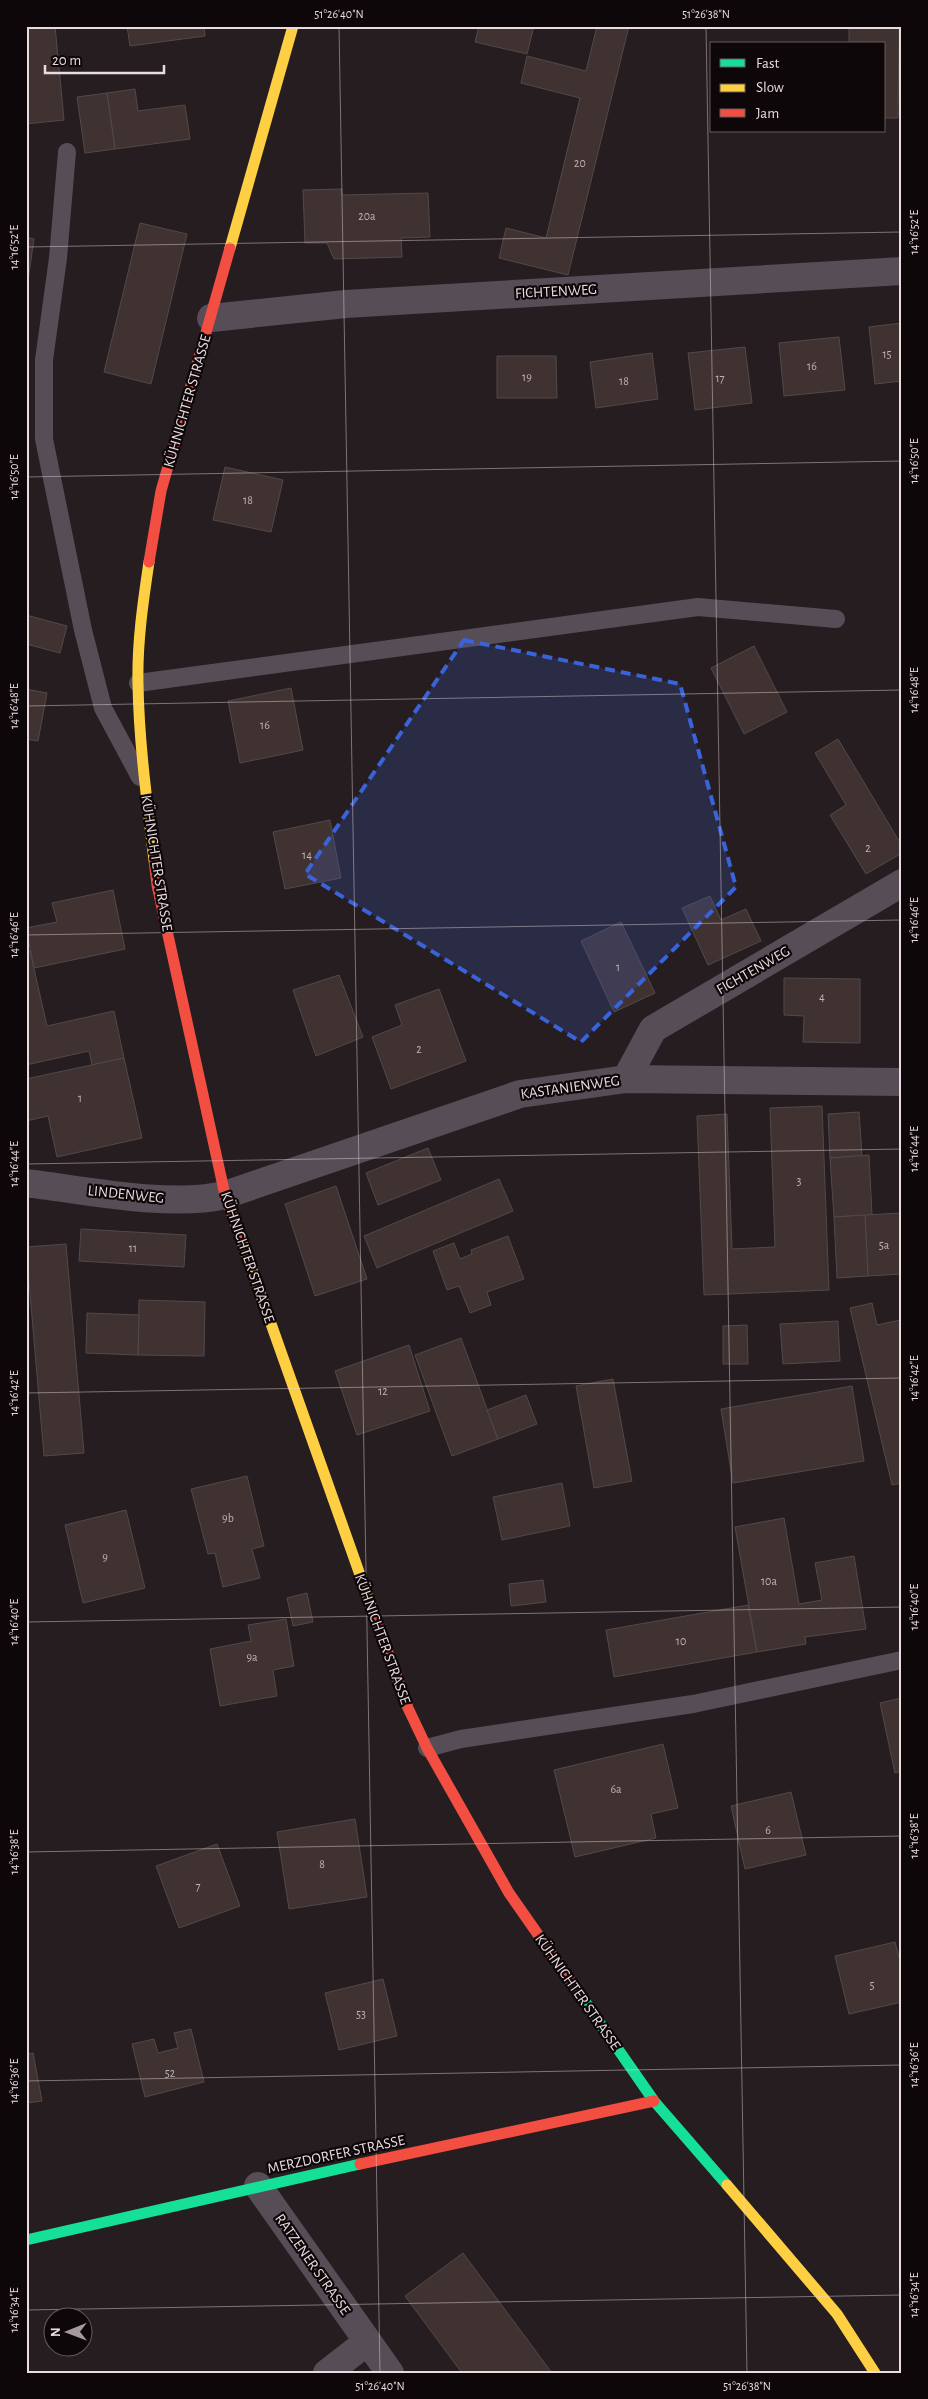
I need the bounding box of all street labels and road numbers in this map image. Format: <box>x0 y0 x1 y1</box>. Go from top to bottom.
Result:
street label: FICHTENWEG <box>515 282 597 301</box>
street label: KÜHNICHTER STRASSE <box>159 332 214 469</box>
street label: KÜHNICHTER STRASSE <box>138 794 177 932</box>
street label: FICHTENWEG <box>714 943 793 997</box>
street label: KASTANIENWEG <box>520 1073 621 1102</box>
street label: LINDENWEG <box>87 1183 165 1206</box>
street label: KÜHNICHTER STRASSE <box>218 1189 279 1325</box>
street label: KÜHNICHTER STRASSE <box>352 1571 415 1706</box>
street label: KÜHNICHTER STRASSE <box>532 1930 625 2053</box>
street label: MERZDORFER STRASSE <box>266 2133 406 2176</box>
street label: RATZENER STRASSE <box>272 2211 353 2318</box>

